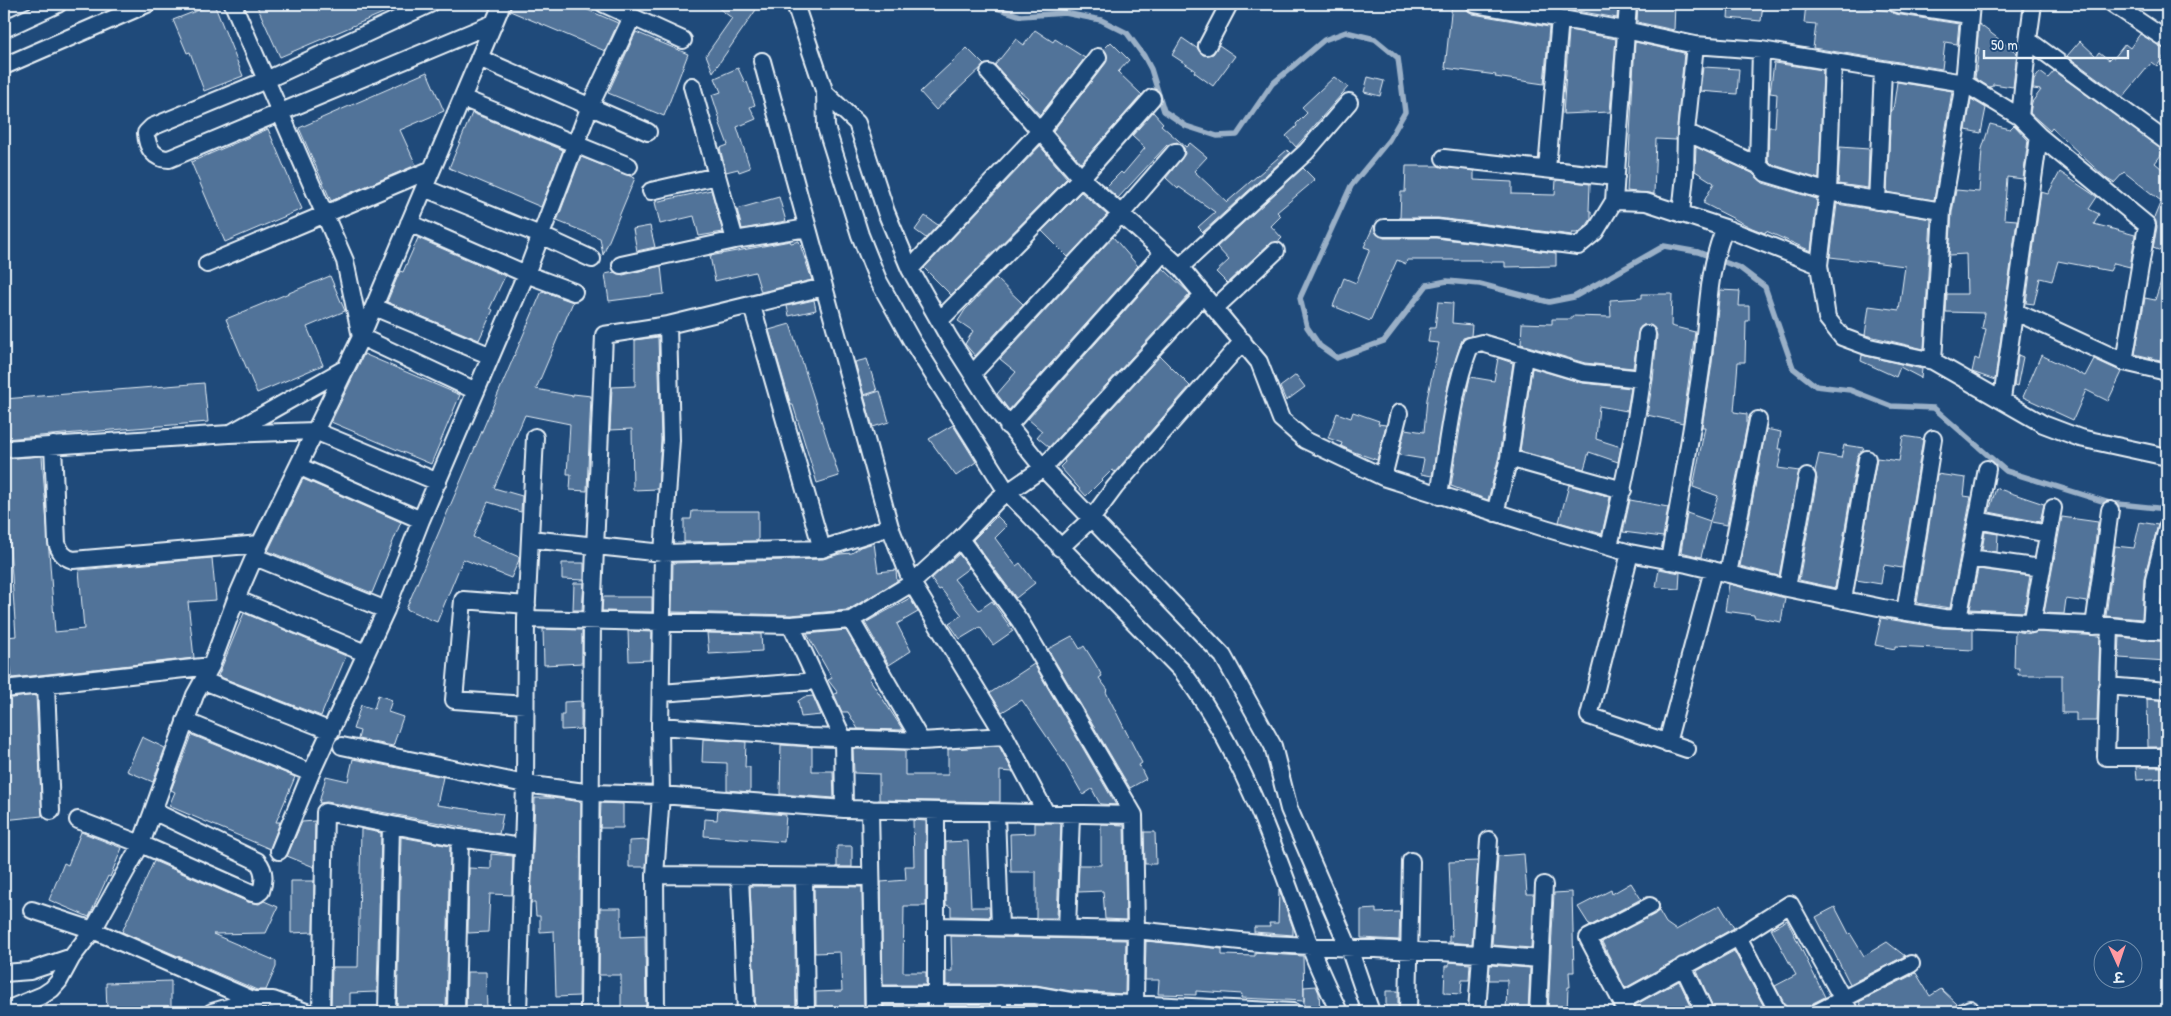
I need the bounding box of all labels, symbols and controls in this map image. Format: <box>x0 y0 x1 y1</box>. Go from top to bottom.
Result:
scale bar <box>1984 28 2127 60</box>
text: 50 m <box>1991 34 2018 55</box>
north arrow <box>2094 938 2144 988</box>
text: उ <box>2112 968 2126 987</box>

